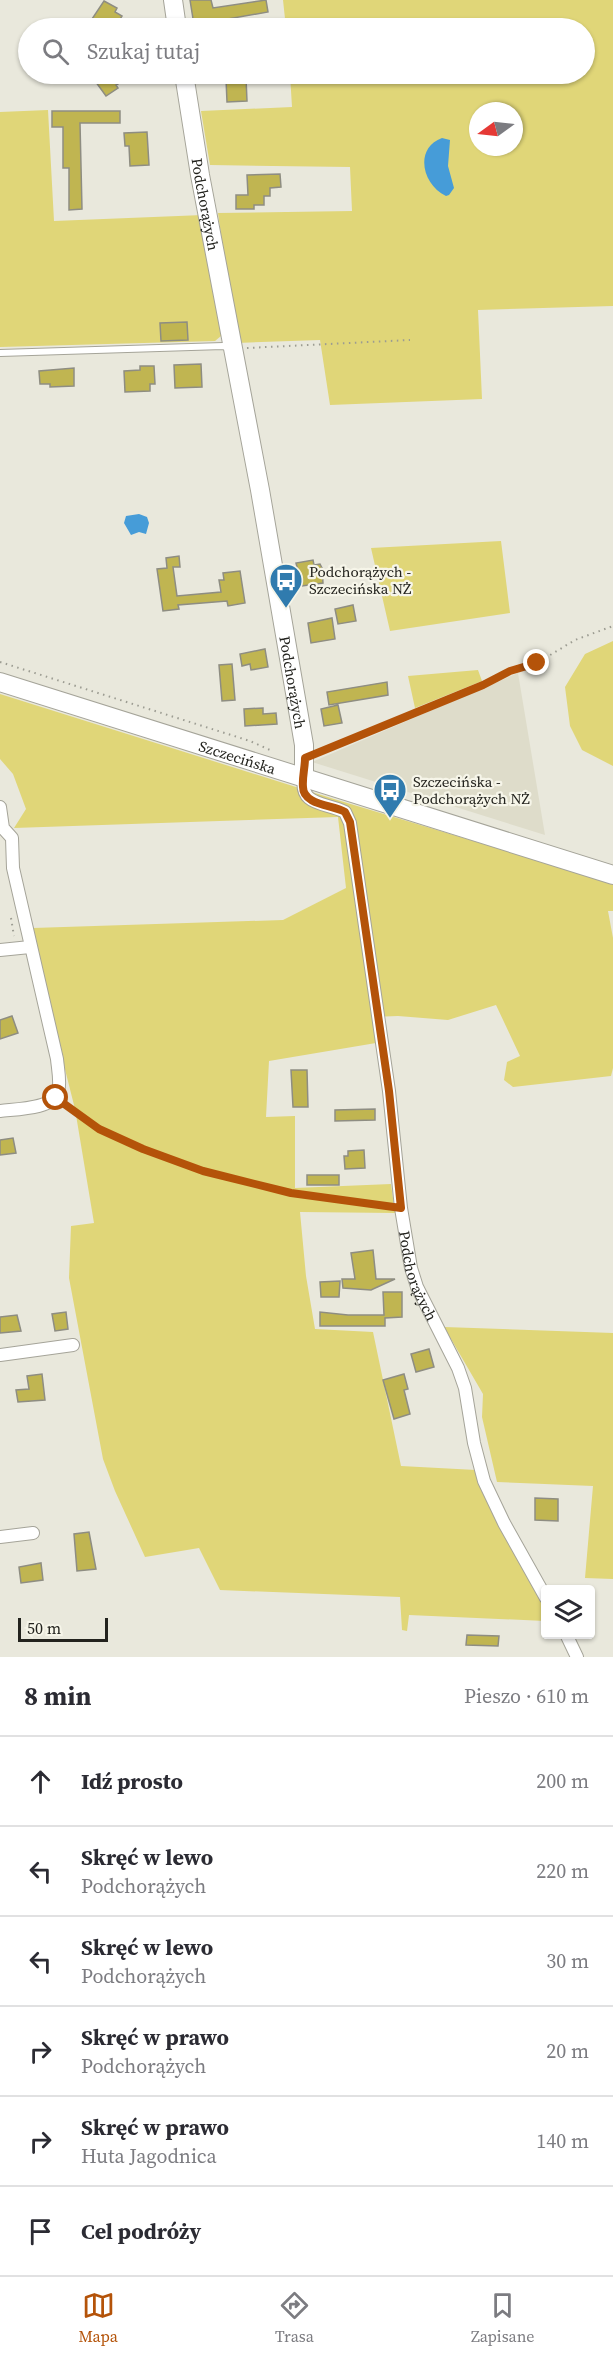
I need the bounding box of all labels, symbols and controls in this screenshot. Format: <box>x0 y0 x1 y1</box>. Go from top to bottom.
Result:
search box <box>18 18 595 84</box>
icon: search <box>39 35 72 68</box>
text: Szukaj tutaj <box>87 36 200 66</box>
north arrow <box>469 102 523 156</box>
street label: Podchorążych <box>187 156 225 252</box>
place label: Podchorążych - Szczecińska NŻ <box>309 561 411 599</box>
bus stop icon: Podchorążych - Szczecińska NŻ <box>268 562 304 609</box>
street label: Podchorążych <box>275 634 312 730</box>
route end <box>523 649 549 675</box>
street label: Szczecińska <box>196 735 279 779</box>
place label: Szczecińska - Podchorążych NŻ <box>413 771 530 809</box>
bus stop icon: Szczecińska - Podchorążych NŻ <box>372 772 408 819</box>
route start <box>42 1084 68 1110</box>
street label: Podchorążych <box>394 1229 443 1324</box>
map controls <box>541 1585 595 1639</box>
button: layers <box>541 1585 595 1639</box>
scale bar <box>18 1615 108 1642</box>
text: 50 m <box>27 1617 61 1639</box>
text: 8 min <box>24 1678 91 1714</box>
text: Pieszo · 610 m <box>464 1682 589 1710</box>
icon: ahead <box>24 1765 57 1798</box>
text: Idź prosto <box>81 1766 183 1796</box>
text: 200 m <box>536 1767 589 1795</box>
text: Skręć w lewo <box>81 1842 213 1872</box>
icon: left <box>24 1855 57 1888</box>
text: 220 m <box>536 1857 589 1885</box>
text: Podchorążych <box>81 1872 206 1900</box>
text: Skręć w lewo <box>81 1932 213 1962</box>
icon: left <box>24 1945 57 1978</box>
text: 30 m <box>546 1947 589 1975</box>
text: Podchorążych <box>81 1962 206 1990</box>
text: Skręć w prawo <box>81 2022 229 2052</box>
icon: right <box>24 2035 57 2068</box>
text: 20 m <box>546 2037 589 2065</box>
text: Podchorążych <box>81 2052 206 2080</box>
text: Skręć w prawo <box>81 2112 229 2142</box>
icon: right <box>24 2125 57 2158</box>
text: 140 m <box>536 2127 589 2155</box>
text: Huta Jagodnica <box>81 2142 217 2170</box>
icon: arrive <box>24 2215 57 2248</box>
text: Cel podróży <box>81 2216 201 2246</box>
tab: Mapa <box>78 2289 118 2347</box>
tab: Trasa <box>275 2289 314 2347</box>
tab: Zapisane <box>471 2289 535 2347</box>

